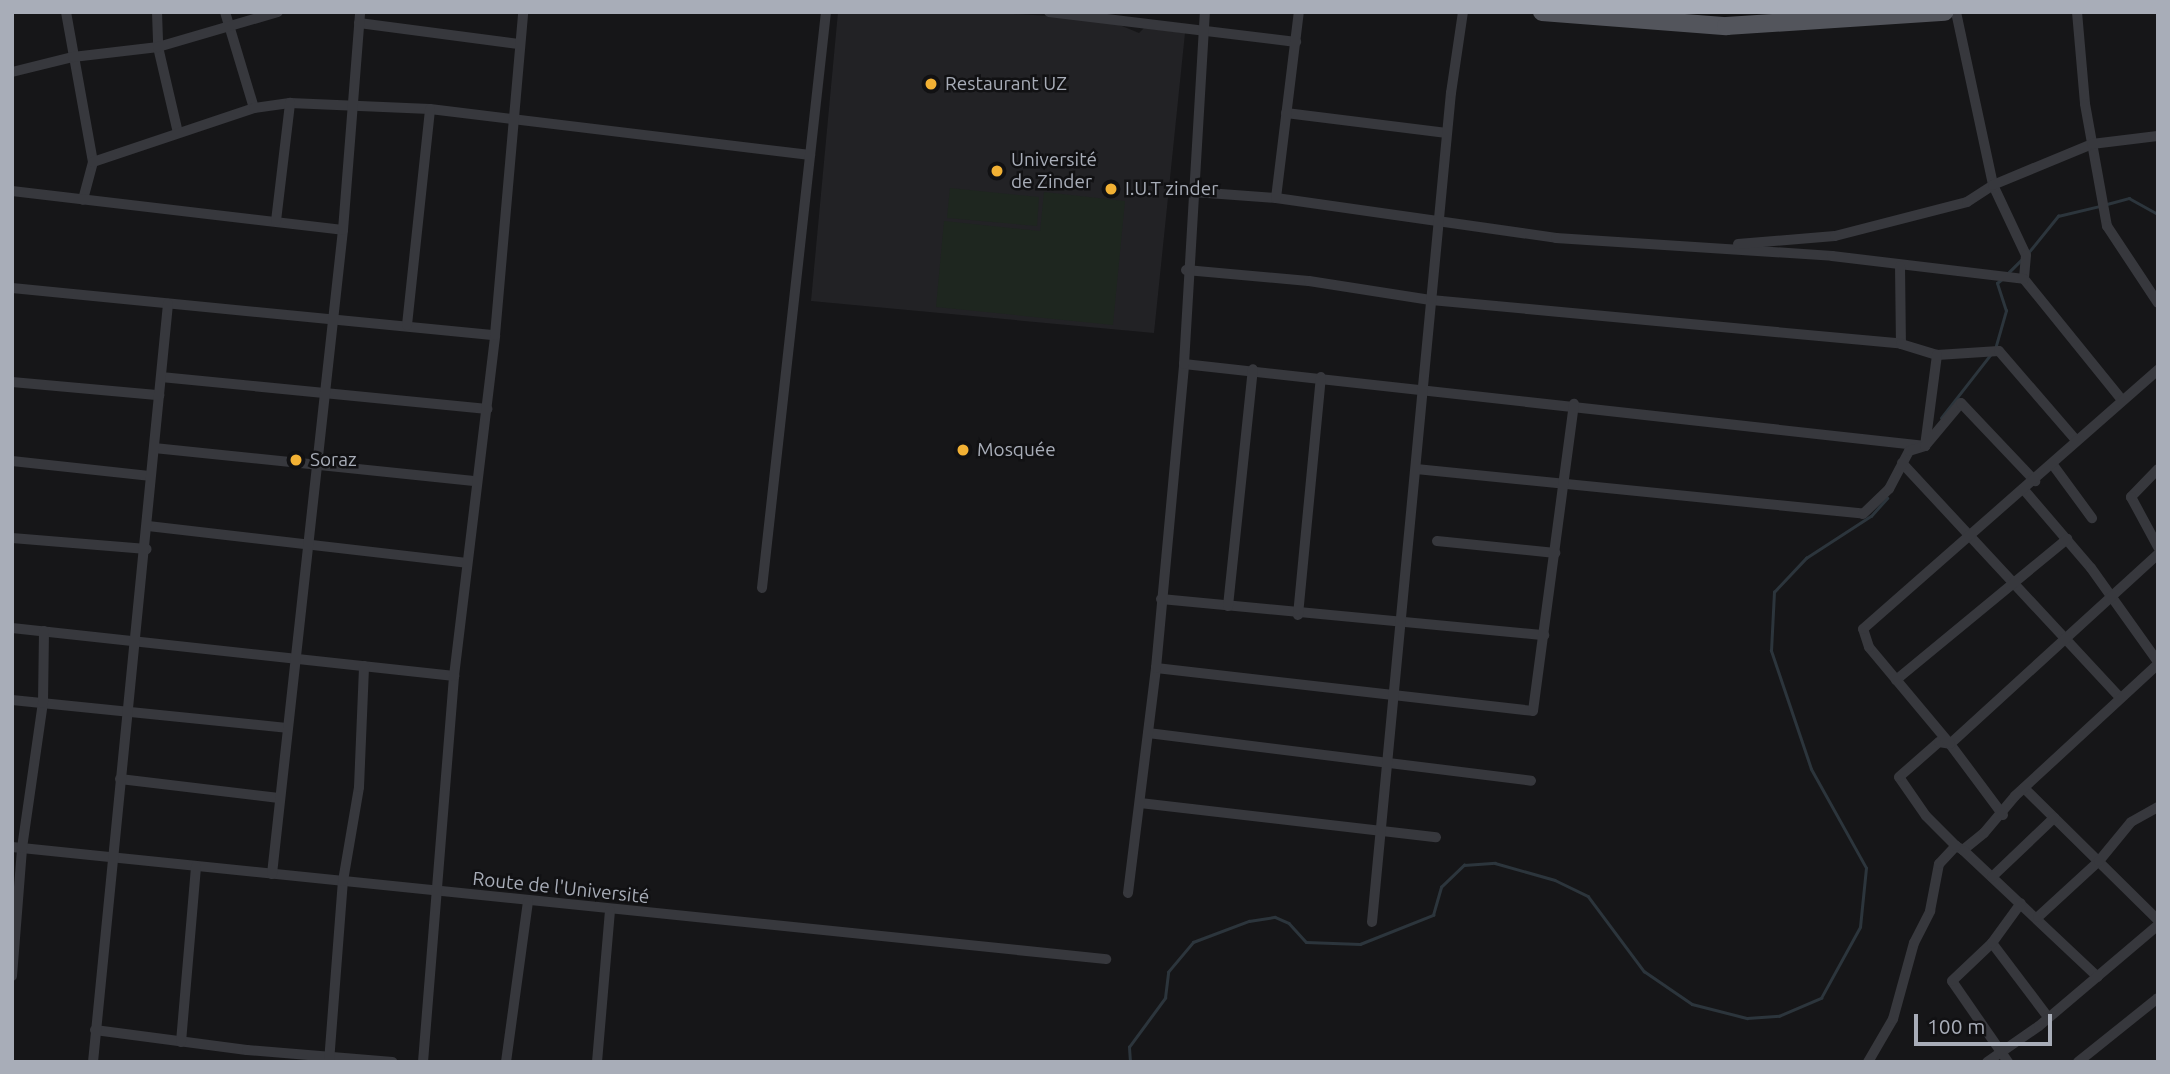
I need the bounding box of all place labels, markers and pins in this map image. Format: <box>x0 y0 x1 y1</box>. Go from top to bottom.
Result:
place label: Restaurant UZ <box>945 73 1067 95</box>
marker: Restaurant UZ <box>923 76 939 92</box>
place label: Université de Zinder <box>1011 149 1097 193</box>
marker: Université de Zinder <box>989 163 1005 179</box>
place label: I.U.T zinder <box>1125 178 1218 200</box>
marker: I.U.T zinder <box>1103 181 1119 197</box>
place label: Mosquée <box>977 439 1056 461</box>
marker: Mosquée <box>955 442 971 458</box>
place label: Soraz <box>310 449 357 471</box>
marker: Soraz <box>288 452 304 468</box>

